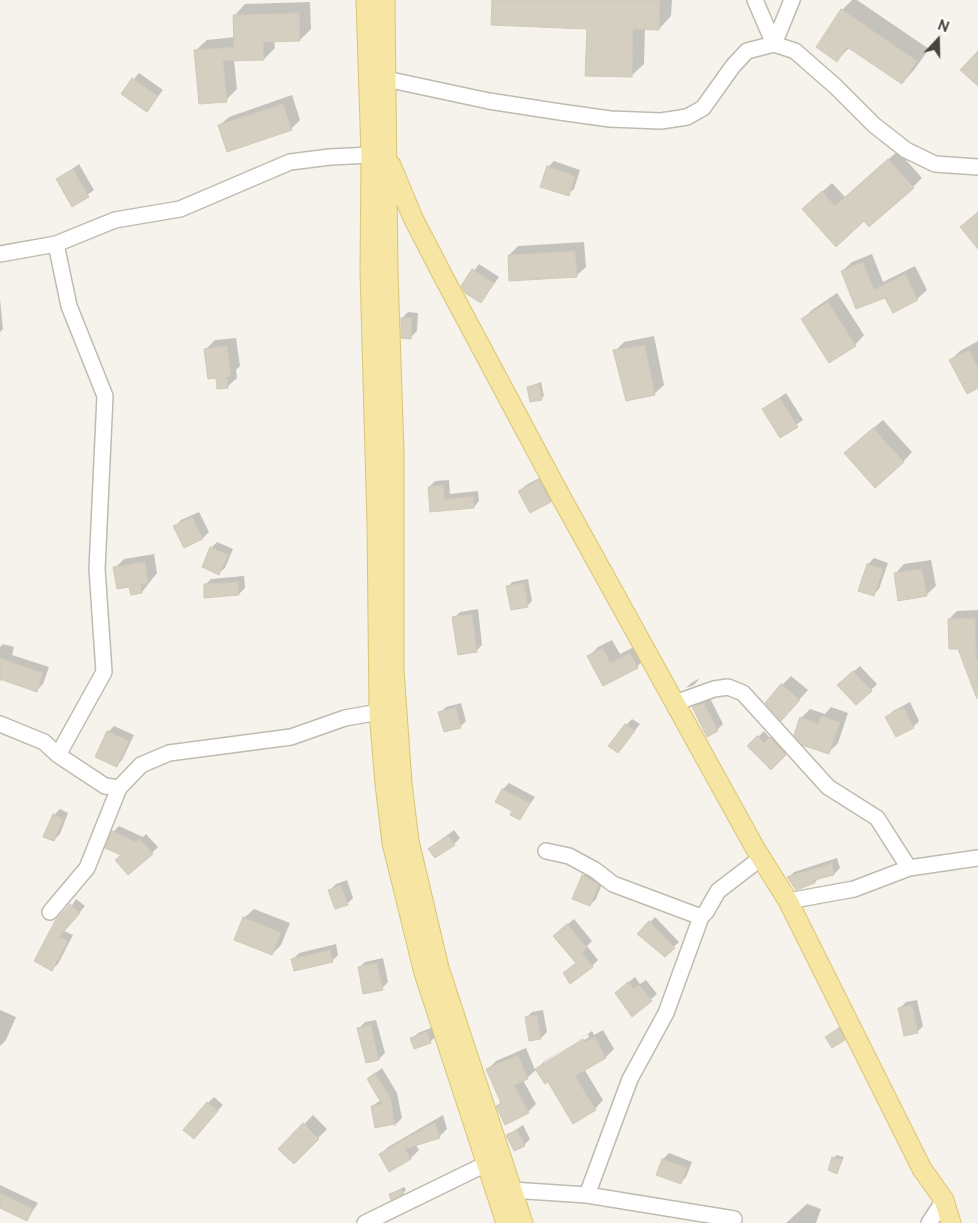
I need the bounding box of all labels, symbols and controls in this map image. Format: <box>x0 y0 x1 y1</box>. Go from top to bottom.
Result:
north arrow <box>913 15 963 65</box>
text: N <box>936 17 951 35</box>

